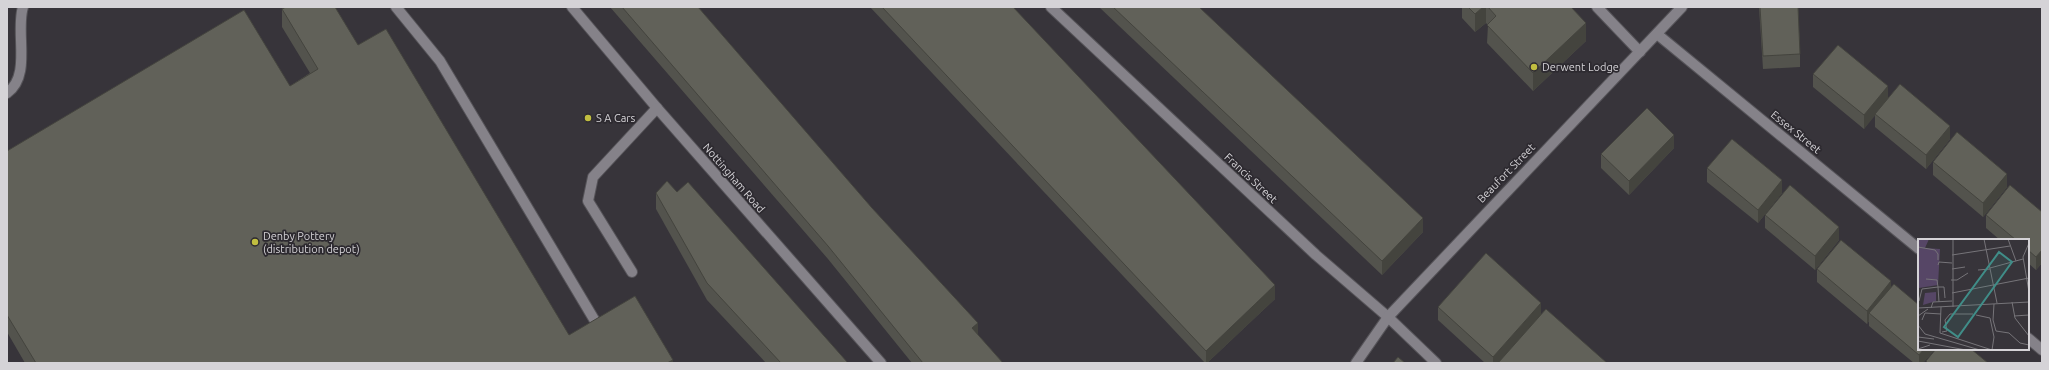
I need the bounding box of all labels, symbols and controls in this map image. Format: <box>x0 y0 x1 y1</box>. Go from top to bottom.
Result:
place label: Derwent Lodge <box>1542 61 1619 73</box>
marker: Derwent Lodge <box>1529 62 1539 72</box>
street label: Essex Street <box>1769 108 1824 156</box>
place label: S A Cars <box>596 112 636 124</box>
marker: S A Cars <box>583 113 593 123</box>
street label: Nottingham Road <box>701 141 767 215</box>
street label: Beaufort Street <box>1475 141 1538 205</box>
street label: Francis Street <box>1222 151 1280 206</box>
place label: Denby Pottery (distribution depot) <box>263 230 360 256</box>
marker: Denby Pottery (distribution depot) <box>250 237 260 247</box>
inset map <box>1918 239 2029 350</box>

